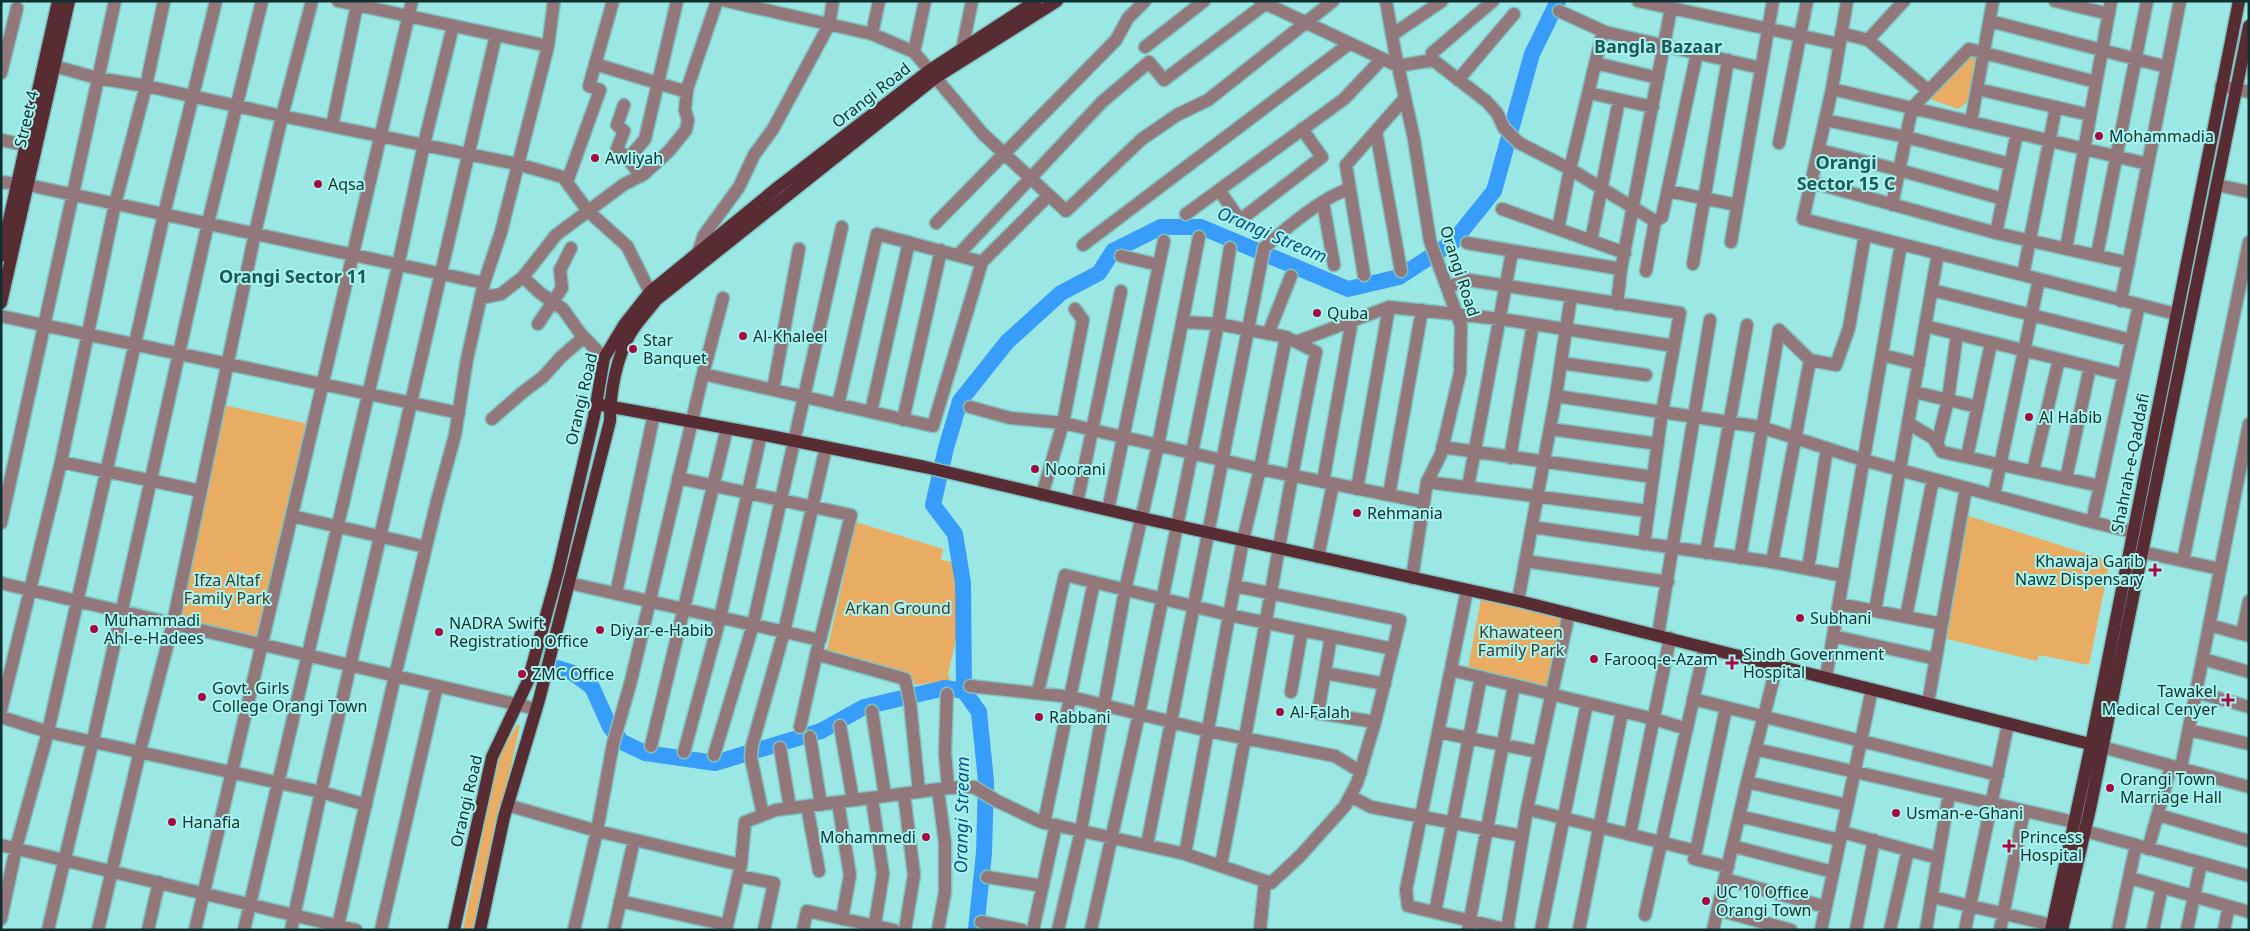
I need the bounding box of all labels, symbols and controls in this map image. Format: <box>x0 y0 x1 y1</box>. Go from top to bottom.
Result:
district label: Bangla Bazaar <box>1594 34 1722 58</box>
street label: Orangi Road <box>827 57 915 133</box>
street label: Street 4 <box>9 88 43 150</box>
place label: Mohammadia <box>2109 125 2214 147</box>
marker: Mohammadia <box>2093 130 2105 142</box>
place label: Awliyah <box>605 147 663 169</box>
district label: Orangi Sector 15 C <box>1797 150 1895 195</box>
marker: Awliyah <box>589 152 601 164</box>
place label: Aqsa <box>328 173 365 195</box>
marker: Aqsa <box>312 178 324 190</box>
water label: Orangi Stream <box>1214 200 1331 268</box>
street label: Orangi Road <box>1435 223 1485 319</box>
district label: Orangi Sector 11 <box>219 264 367 288</box>
place label: Quba <box>1327 302 1368 324</box>
marker: Quba <box>1311 307 1323 319</box>
place label: Al-Khaleel <box>753 325 828 347</box>
place label: Star Banquet <box>643 329 707 369</box>
marker: Al-Khaleel <box>737 330 749 342</box>
marker: Star Banquet <box>627 343 639 355</box>
street label: Orangi Road <box>560 351 602 447</box>
street label: Shahrah-e-Qaddafi <box>2106 391 2154 535</box>
place label: Al Habib <box>2039 406 2102 428</box>
marker: Al Habib <box>2023 411 2035 423</box>
place label: Noorani <box>1045 458 1106 480</box>
marker: Noorani <box>1029 463 1041 475</box>
place label: Rehmania <box>1367 502 1443 524</box>
marker: Rehmania <box>1351 507 1363 519</box>
place label: Khawaja Garib Nawz Dispensary <box>2015 550 2145 590</box>
marker: Khawaja Garib Nawz Dispensary <box>2148 563 2162 577</box>
park label: Ifza Altaf Family Park <box>184 569 271 609</box>
park label: Arkan Ground <box>845 597 951 619</box>
place label: Subhani <box>1810 607 1871 629</box>
place label: Muhammadi Ahl-e-Hadees <box>104 609 204 649</box>
place label: NADRA Swift Registration Office <box>449 612 589 652</box>
marker: Subhani <box>1794 612 1806 624</box>
place label: Diyar-e-Habib <box>610 619 714 641</box>
park label: Khawateen Family Park <box>1478 621 1565 661</box>
marker: Muhammadi Ahl-e-Hadees <box>88 623 100 635</box>
marker: Diyar-e-Habib <box>594 624 606 636</box>
marker: NADRA Swift Registration Office <box>433 626 445 638</box>
place label: Sindh Government Hospital <box>1743 643 1884 683</box>
place label: Farooq-e-Azam <box>1604 648 1718 670</box>
marker: Farooq-e-Azam <box>1588 653 1600 665</box>
marker: Sindh Government Hospital <box>1725 656 1739 670</box>
place label: ZMC Office <box>532 663 614 685</box>
marker: ZMC Office <box>516 668 528 680</box>
place label: Govt. Girls College Orangi Town <box>212 677 367 717</box>
place label: Tawakel Medical Cenyer <box>2102 680 2217 720</box>
marker: Govt. Girls College Orangi Town <box>196 691 208 703</box>
marker: Tawakel Medical Cenyer <box>2221 693 2235 707</box>
place label: Al-Falah <box>1290 701 1350 723</box>
place label: Rabbani <box>1049 706 1111 728</box>
marker: Al-Falah <box>1274 706 1286 718</box>
marker: Rabbani <box>1033 711 1045 723</box>
street label: Orangi Road <box>445 753 487 849</box>
water label: Orangi Stream <box>948 756 974 874</box>
place label: Orangi Town Marriage Hall <box>2120 768 2222 808</box>
marker: Orangi Town Marriage Hall <box>2104 782 2116 794</box>
place label: Usman-e-Ghani <box>1906 802 2023 824</box>
marker: Usman-e-Ghani <box>1890 807 1902 819</box>
place label: Hanafia <box>182 811 240 833</box>
marker: Hanafia <box>166 816 178 828</box>
place label: Mohammedi <box>820 826 916 848</box>
place label: Princess Hospital <box>2020 826 2082 866</box>
marker: Mohammedi <box>920 831 932 843</box>
marker: Princess Hospital <box>2002 839 2016 853</box>
place label: UC 10 Office Orangi Town <box>1716 881 1811 921</box>
marker: UC 10 Office Orangi Town <box>1700 895 1712 907</box>

